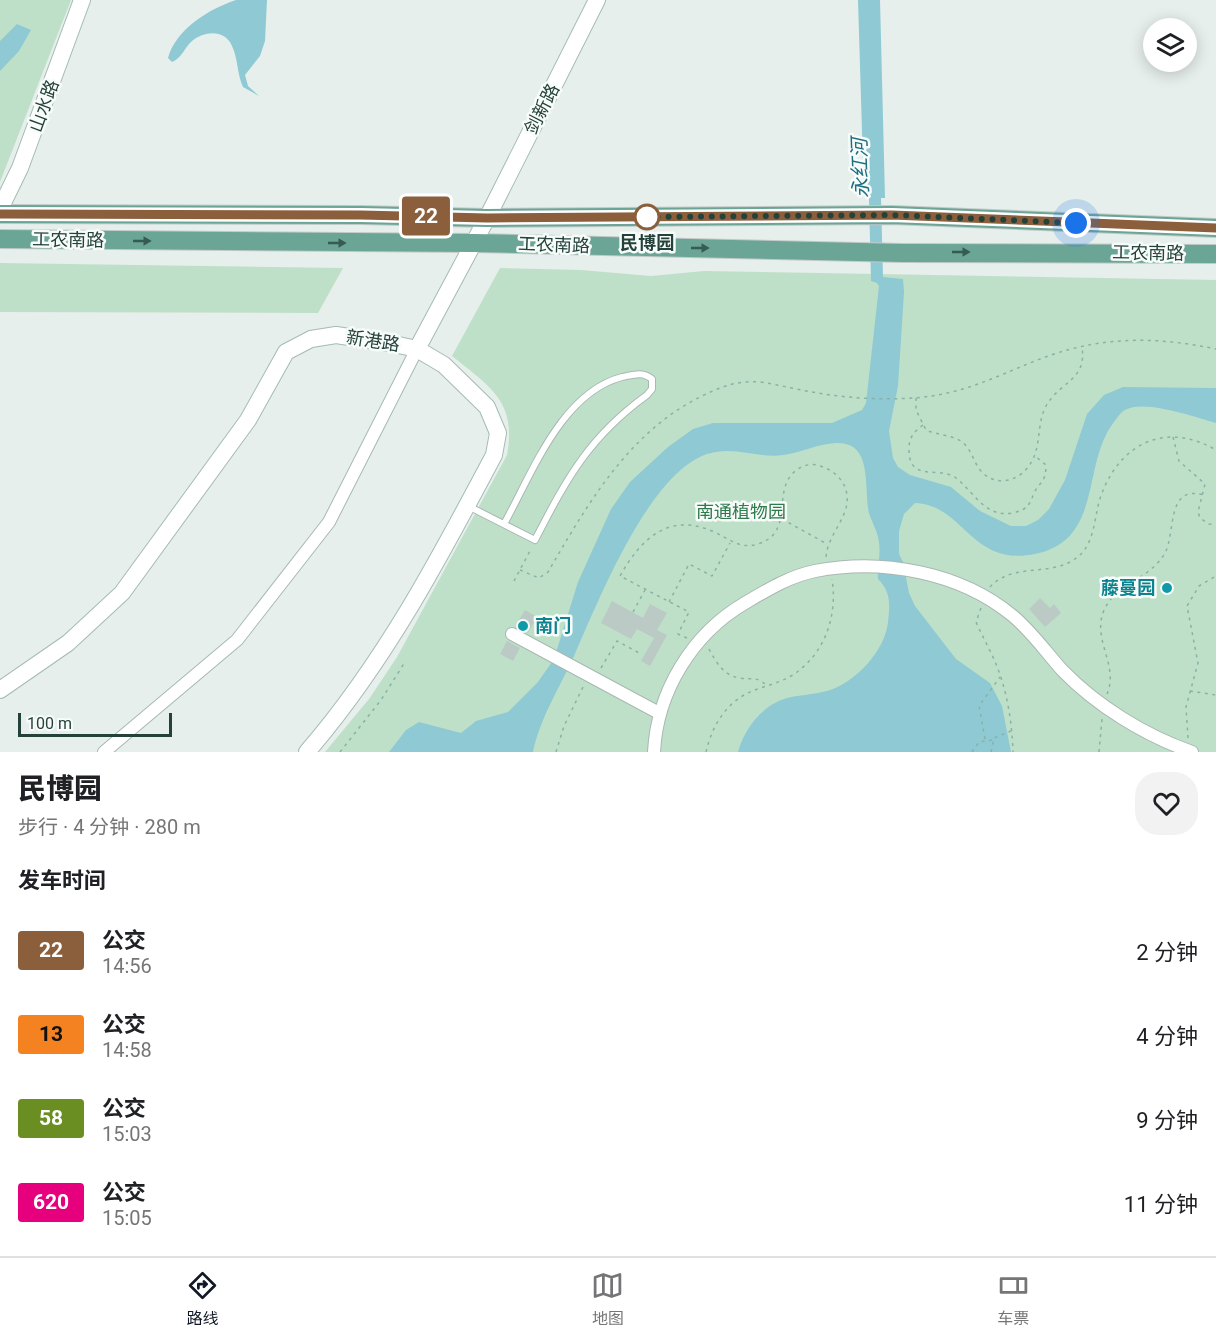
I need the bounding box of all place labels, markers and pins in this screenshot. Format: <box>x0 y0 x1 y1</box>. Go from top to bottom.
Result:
marker: 民博园 <box>634 204 660 230</box>
place label: 民博园 <box>620 232 674 253</box>
place label: 藤蔓园 <box>1101 577 1155 598</box>
marker: 藤蔓园 <box>1160 581 1174 595</box>
place label: 南门 <box>535 615 571 636</box>
marker: 南门 <box>516 619 530 633</box>

